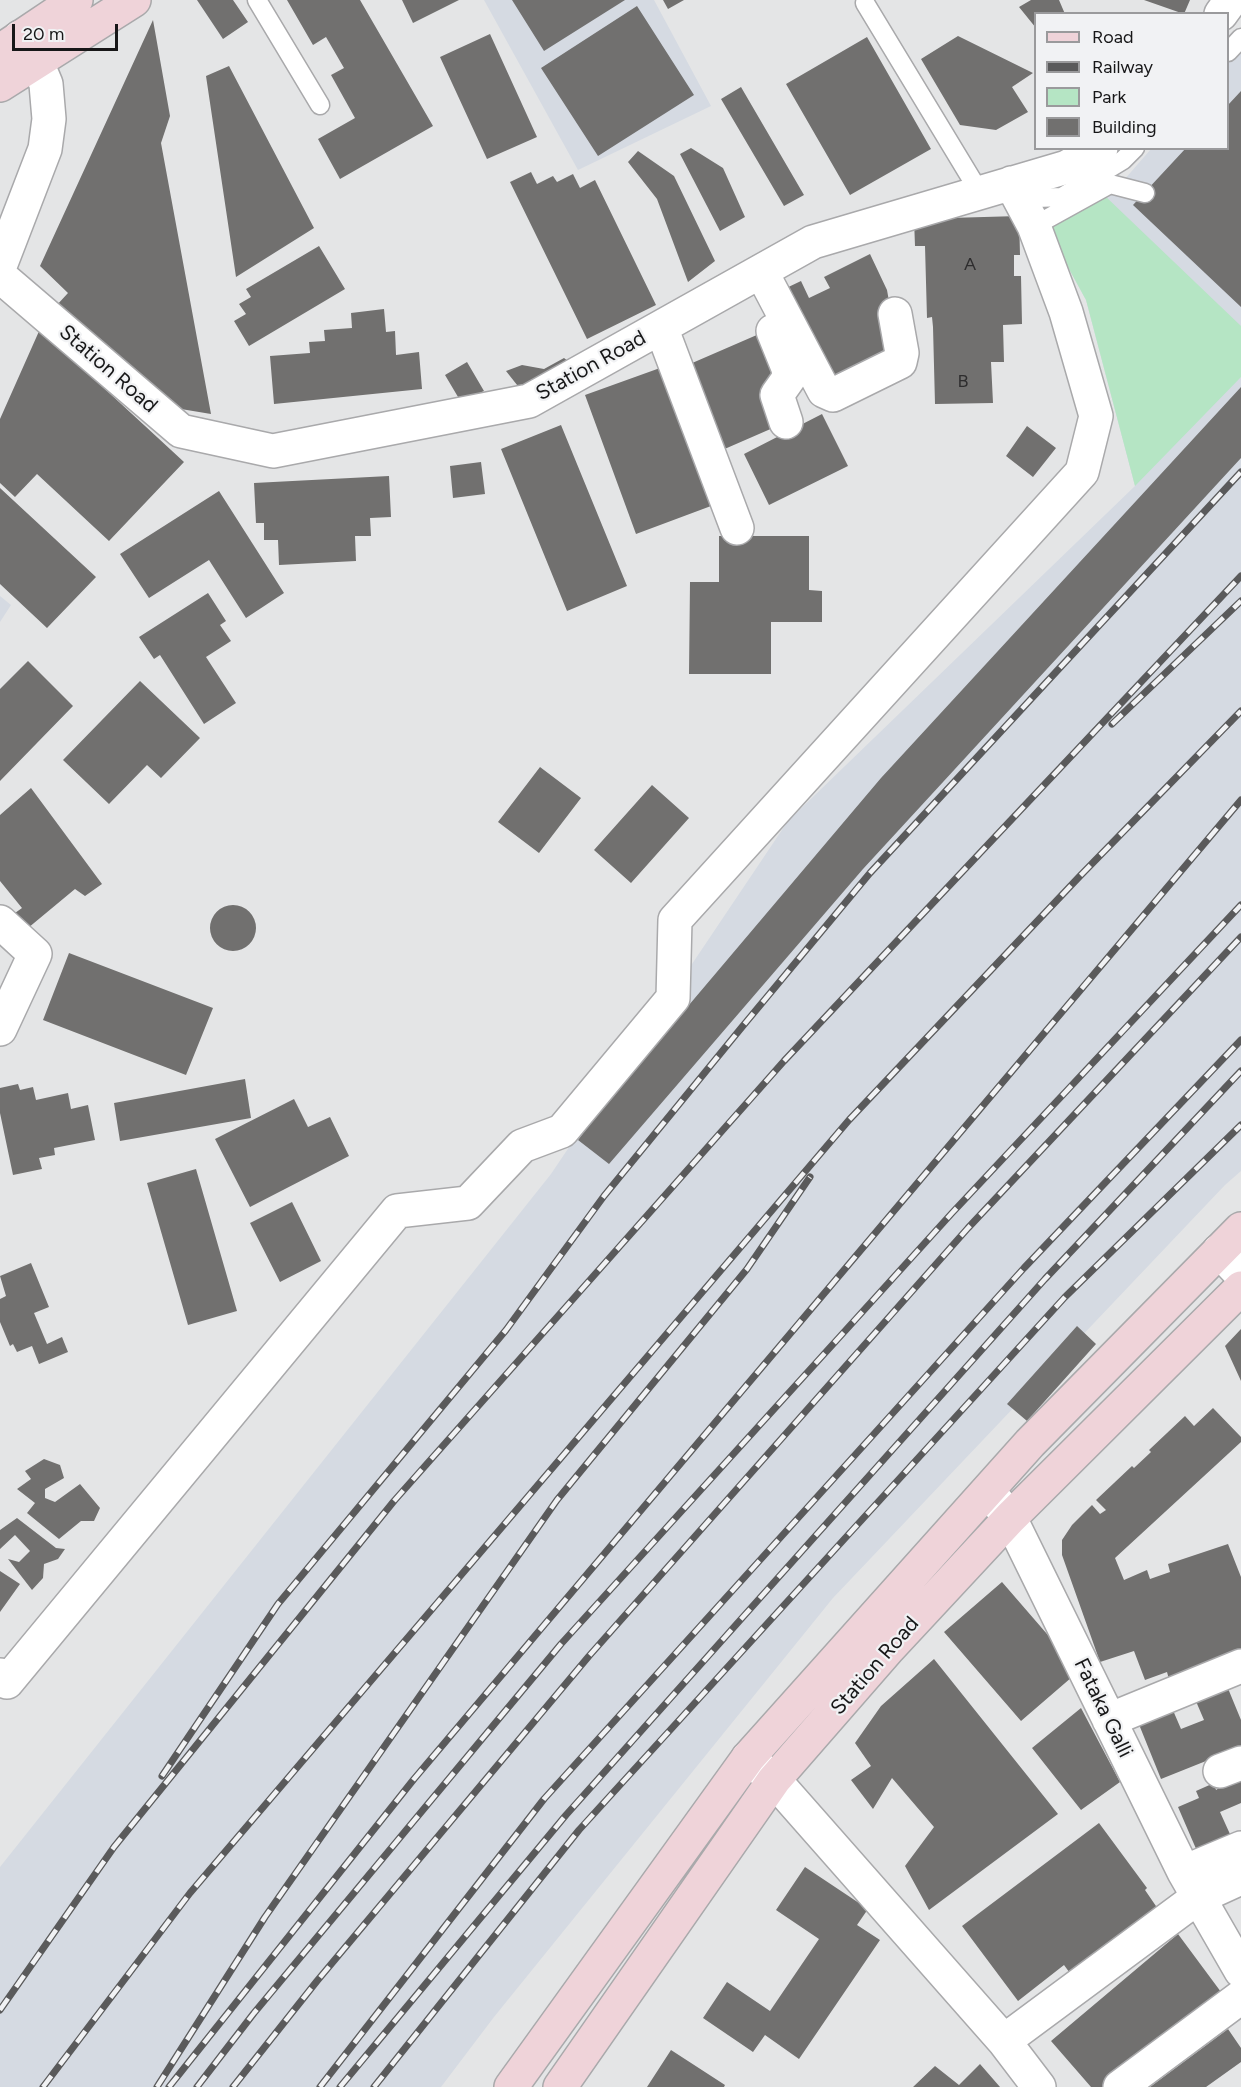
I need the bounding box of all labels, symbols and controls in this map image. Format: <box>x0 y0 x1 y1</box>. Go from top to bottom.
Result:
scale bar <box>15 12 122 50</box>
legend <box>1034 12 1229 150</box>
text: 20 m <box>23 23 64 45</box>
text: Road <box>1092 26 1133 48</box>
text: Railway <box>1092 56 1153 78</box>
text: Park <box>1092 86 1126 108</box>
text: Building <box>1092 116 1157 138</box>
house number: A <box>964 254 976 276</box>
street label: Station Road <box>54 320 162 418</box>
street label: Station Road <box>532 325 650 407</box>
house number: B <box>958 371 968 393</box>
street label: Station Road <box>826 1612 924 1720</box>
street label: Fataka Galli <box>1068 1654 1138 1762</box>

